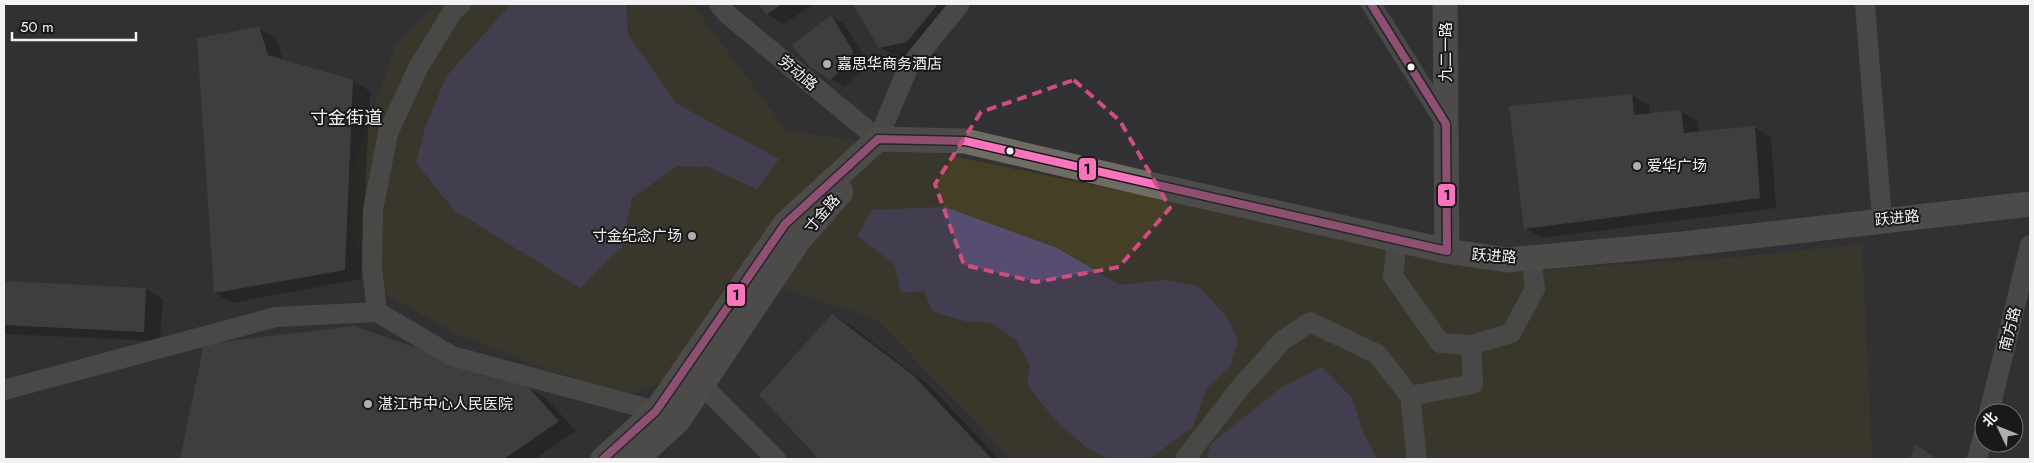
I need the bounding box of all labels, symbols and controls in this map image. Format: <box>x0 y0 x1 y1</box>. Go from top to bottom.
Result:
scale bar <box>12 10 136 42</box>
text: 50 m <box>20 16 54 38</box>
street label: 九二一路 <box>1435 22 1457 82</box>
street label: 劳动路 <box>774 50 822 96</box>
place label: 嘉思华商务酒店 <box>837 53 942 75</box>
marker: 嘉思华商务酒店 <box>821 58 833 70</box>
unlabelled marker <box>1406 62 1416 72</box>
district label: 寸金街道 <box>310 105 382 131</box>
unlabelled marker <box>1005 146 1015 156</box>
place label: 爱华广场 <box>1647 155 1707 177</box>
line badge: 1 <box>1078 157 1097 181</box>
text: 1 <box>1083 159 1091 179</box>
marker: 爱华广场 <box>1631 160 1643 172</box>
line badge: 1 <box>1437 183 1456 207</box>
text: 1 <box>1443 185 1451 205</box>
street label: 寸金路 <box>799 190 845 238</box>
street label: 跃进路 <box>1873 205 1921 231</box>
place label: 寸金纪念广场 <box>592 225 682 247</box>
marker: 寸金纪念广场 <box>686 230 698 242</box>
street label: 跃进路 <box>1471 243 1517 269</box>
line badge: 1 <box>726 283 746 307</box>
text: 1 <box>732 285 740 305</box>
street label: 南方路 <box>1994 304 2026 354</box>
place label: 湛江市中心人民医院 <box>378 393 513 415</box>
marker: 湛江市中心人民医院 <box>362 398 374 410</box>
north arrow <box>1974 403 2024 453</box>
text: 北 <box>1977 407 2002 431</box>

